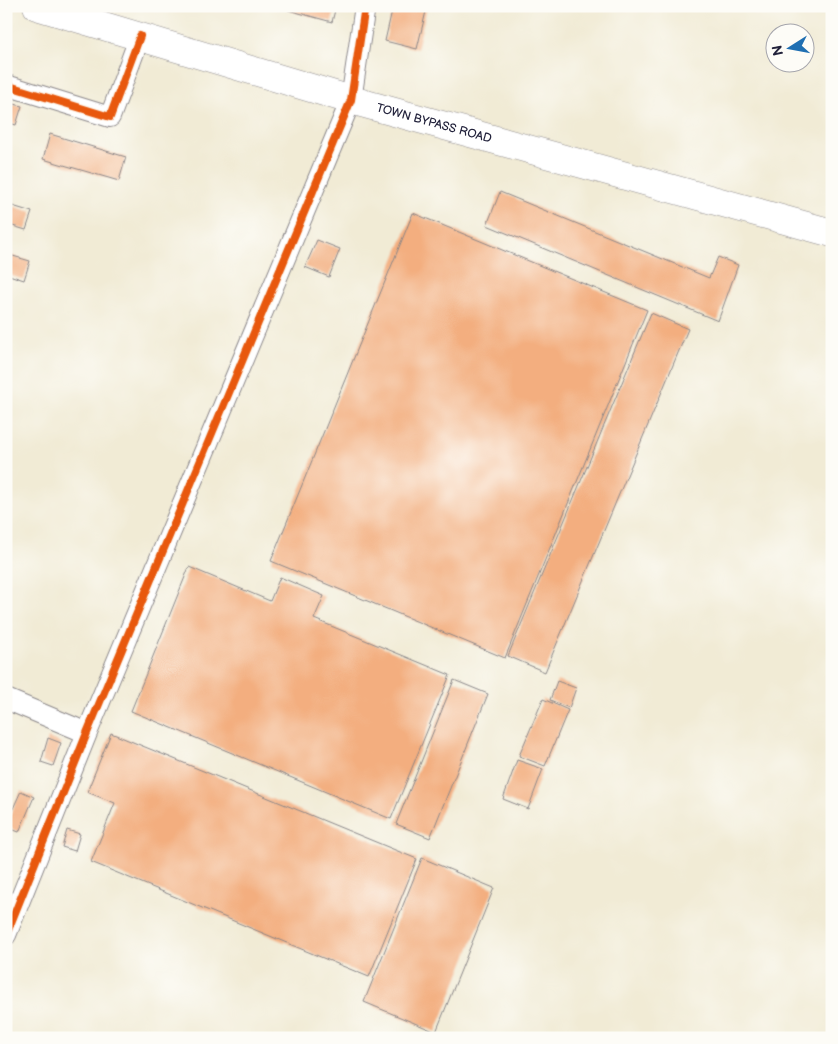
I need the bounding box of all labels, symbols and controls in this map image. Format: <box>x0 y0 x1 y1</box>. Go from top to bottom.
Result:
north arrow <box>766 22 816 72</box>
text: N <box>768 44 787 57</box>
street label: TOWN BYPASS ROAD <box>375 100 494 146</box>

